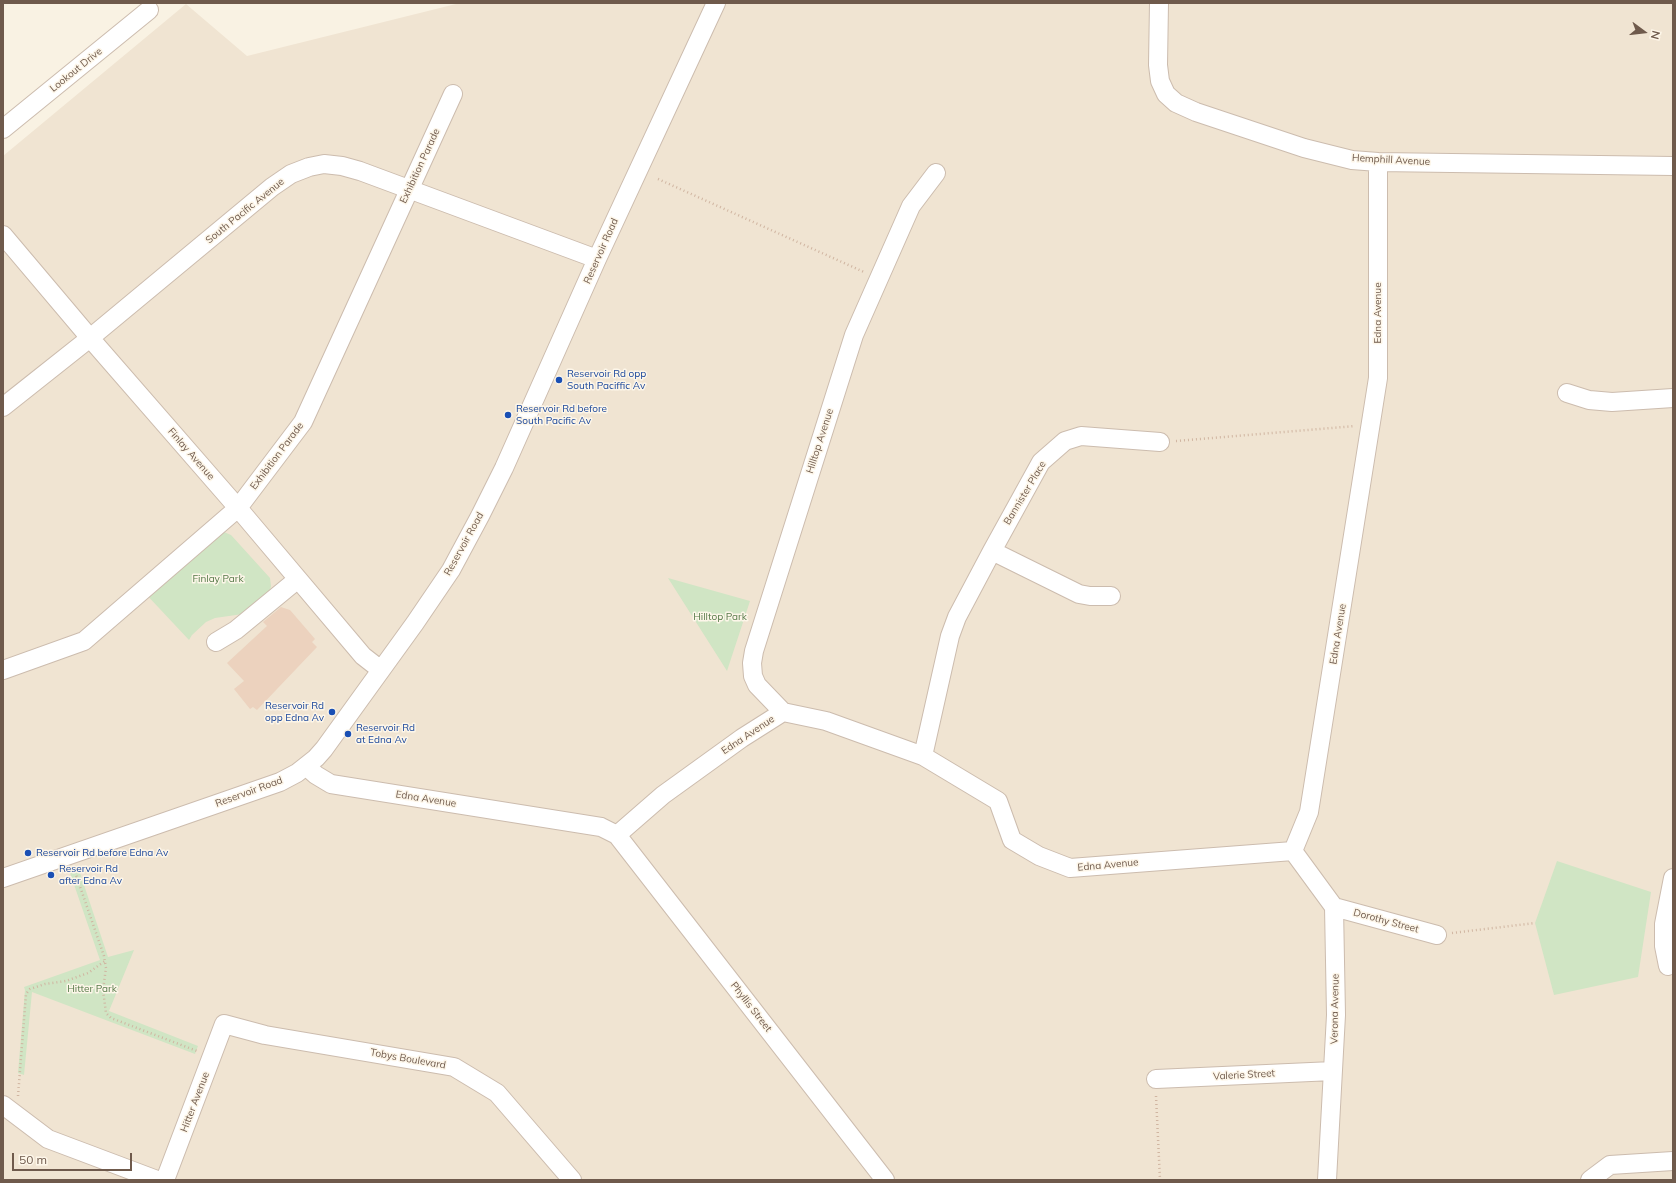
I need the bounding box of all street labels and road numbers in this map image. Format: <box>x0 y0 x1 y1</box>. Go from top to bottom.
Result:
street label: Lookout Drive <box>48 45 104 95</box>
street label: Exhibition Parade <box>397 127 443 205</box>
street label: Hemphill Avenue <box>1352 152 1430 168</box>
street label: South Pacific Avenue <box>203 176 287 246</box>
street label: Reservoir Road <box>581 216 621 286</box>
street label: Edna Avenue <box>1372 282 1384 344</box>
street label: Hilltop Avenue <box>804 407 836 475</box>
street label: Exhibition Parade <box>248 420 306 492</box>
street label: Finlay Avenue <box>165 426 217 482</box>
street label: Bannister Place <box>1001 459 1049 527</box>
street label: Reservoir Road <box>442 510 486 578</box>
street label: Edna Avenue <box>1327 603 1349 665</box>
street label: Edna Avenue <box>719 713 777 757</box>
street label: Reservoir Road <box>214 774 284 810</box>
street label: Edna Avenue <box>395 788 457 810</box>
street label: Edna Avenue <box>1077 856 1139 874</box>
street label: Dorothy Street <box>1352 906 1420 936</box>
street label: Verona Avenue <box>1328 974 1342 1044</box>
street label: Phyllis Street <box>728 980 774 1034</box>
street label: Tobys Boulevard <box>369 1046 447 1072</box>
street label: Valerie Street <box>1213 1067 1275 1083</box>
street label: Hitter Avenue <box>178 1070 212 1134</box>

